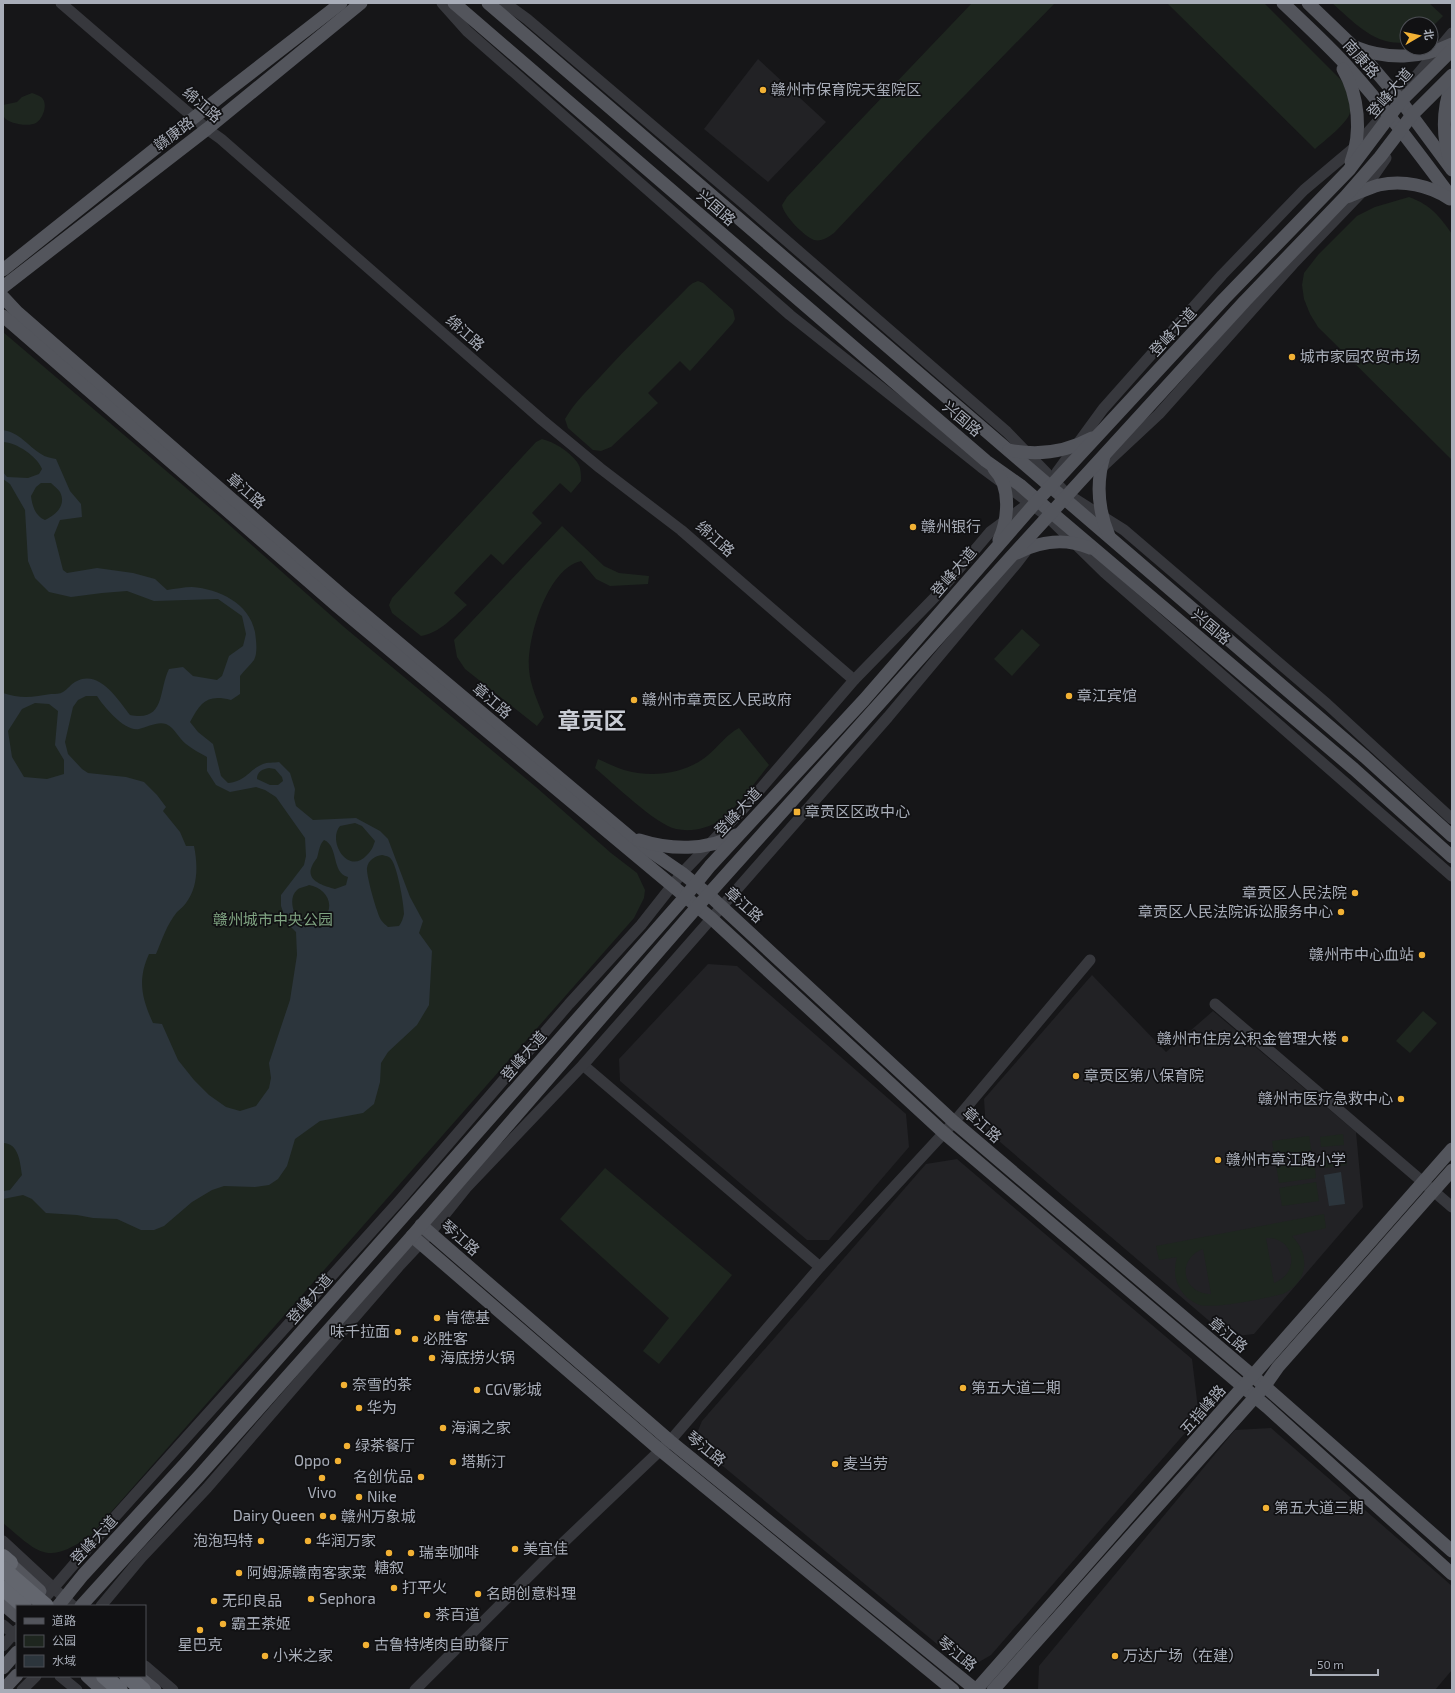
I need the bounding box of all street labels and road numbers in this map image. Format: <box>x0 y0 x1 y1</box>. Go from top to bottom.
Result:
street label: 南康路 <box>1340 36 1383 81</box>
street label: 登峰大道 <box>1363 64 1416 121</box>
street label: 绵江路 <box>180 83 226 126</box>
street label: 赣康路 <box>150 112 197 154</box>
street label: 兴国路 <box>694 186 740 229</box>
street label: 登峰大道 <box>1145 303 1199 359</box>
street label: 绵江路 <box>443 311 489 354</box>
street label: 兴国路 <box>940 397 986 440</box>
street label: 章江路 <box>224 469 270 512</box>
street label: 绵江路 <box>693 517 739 560</box>
street label: 登峰大道 <box>927 543 980 600</box>
street label: 兴国路 <box>1189 605 1235 648</box>
street label: 章江路 <box>470 679 516 722</box>
street label: 登峰大道 <box>710 783 764 839</box>
street label: 章江路 <box>722 883 767 926</box>
street label: 登峰大道 <box>497 1027 550 1084</box>
street label: 章江路 <box>960 1103 1006 1146</box>
street label: 琴江路 <box>438 1216 484 1259</box>
street label: 登峰大道 <box>283 1270 336 1327</box>
street label: 章江路 <box>1206 1313 1252 1356</box>
street label: 五指峰路 <box>1176 1381 1229 1438</box>
street label: 琴江路 <box>683 1427 730 1469</box>
street label: 登峰大道 <box>66 1511 120 1567</box>
street label: 琴江路 <box>934 1632 981 1674</box>

